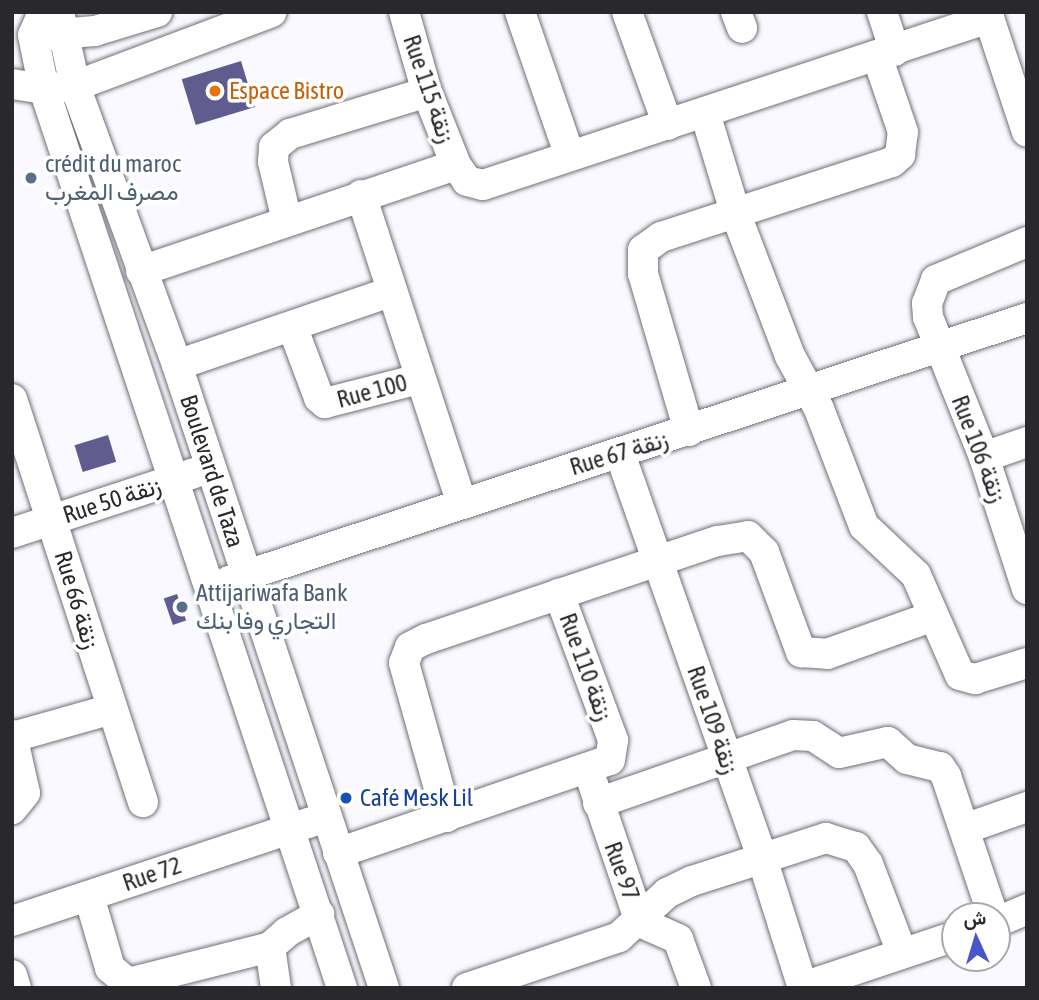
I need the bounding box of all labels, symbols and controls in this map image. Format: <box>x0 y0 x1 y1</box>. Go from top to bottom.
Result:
street label: Rue 115 زنقة <box>397 31 461 147</box>
place label: Espace Bistro <box>229 77 344 105</box>
marker: Espace Bistro <box>207 83 223 99</box>
place label: crédit du maroc مصرف المغرب <box>45 150 181 206</box>
marker: crédit du maroc مصرف المغرب <box>23 170 39 186</box>
street label: Rue 100 <box>334 368 410 414</box>
street label: Boulevard de Taza <box>174 391 250 551</box>
street label: Rue 106 زنقة <box>945 391 1013 507</box>
street label: Rue 67 زنقة <box>566 424 672 482</box>
street label: Rue 50 زنقة <box>59 471 165 529</box>
street label: Rue 66 زنقة <box>48 547 106 653</box>
place label: Attijariwafa Bank التجاري وفا بنك <box>196 579 347 635</box>
marker: Attijariwafa Bank التجاري وفا بنك <box>174 599 190 615</box>
street label: Rue 110 زنقة <box>553 609 619 725</box>
street label: Rue 109 زنقة <box>681 662 745 778</box>
place label: Café Mesk Lil <box>360 784 473 812</box>
marker: Café Mesk Lil <box>338 790 354 806</box>
street label: Rue 97 <box>598 838 646 904</box>
street label: Rue 72 <box>119 851 185 897</box>
north arrow <box>941 902 1011 972</box>
text: ش <box>963 906 987 930</box>

